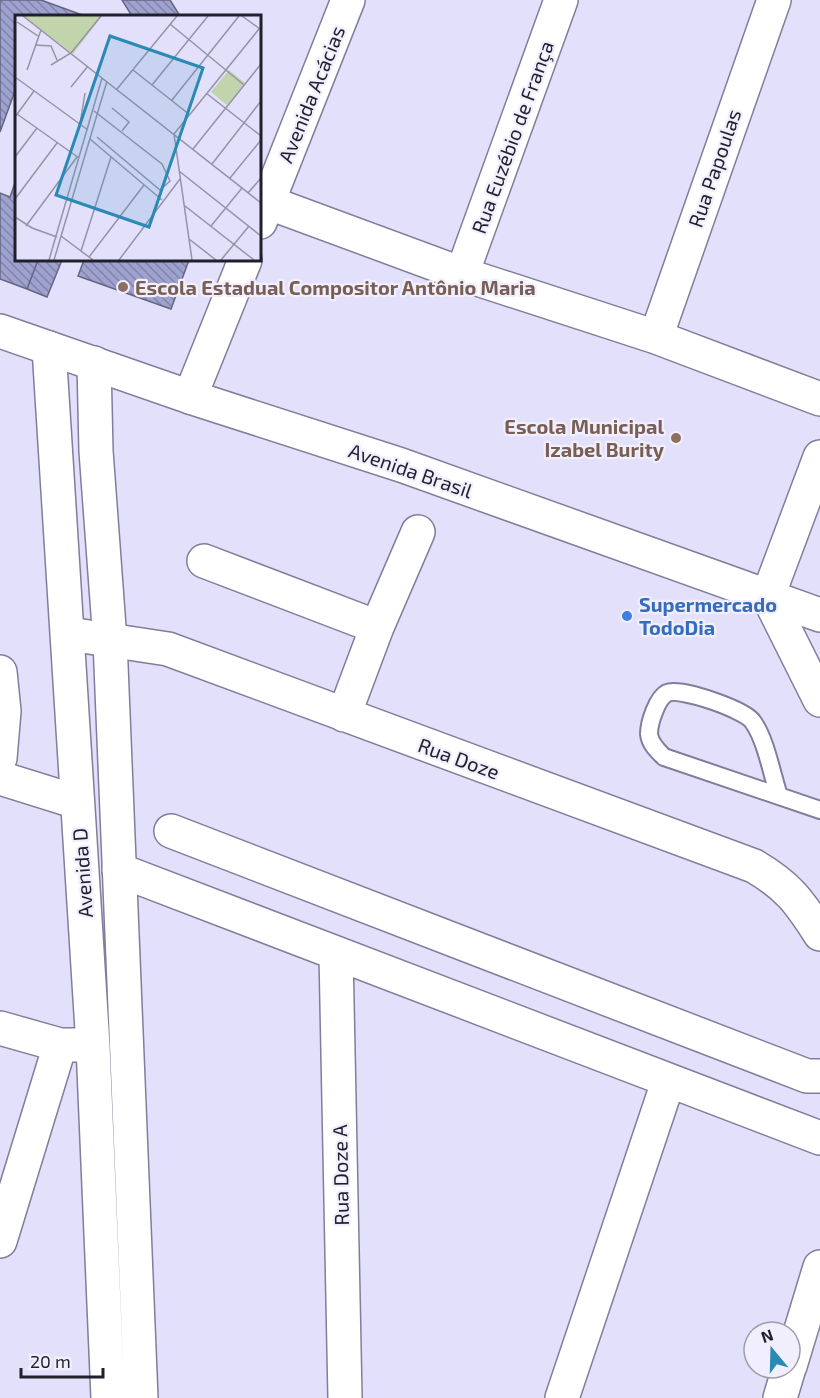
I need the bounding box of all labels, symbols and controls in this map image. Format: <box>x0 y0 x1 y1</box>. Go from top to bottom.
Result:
inset map <box>15 15 261 261</box>
street label: Avenida Acácias <box>273 22 349 166</box>
street label: Rua Euzébio de França <box>466 37 559 237</box>
street label: Rua Papoulas <box>683 106 745 230</box>
place label: Escola Estadual Compositor Antônio Maria <box>135 275 536 299</box>
marker: Escola Estadual Compositor Antônio Maria <box>116 280 130 294</box>
place label: Escola Municipal Izabel Burity <box>504 414 665 462</box>
marker: Escola Municipal Izabel Burity <box>669 431 683 445</box>
street label: Avenida Brasil <box>346 438 476 502</box>
place label: Supermercado TodoDia <box>639 592 777 639</box>
marker: Supermercado TodoDia <box>620 609 634 623</box>
street label: Rua Doze <box>415 732 503 784</box>
street label: Avenida D <box>67 827 97 919</box>
street label: Rua Doze A <box>327 1124 353 1226</box>
north arrow <box>742 1320 802 1380</box>
text: N <box>758 1324 776 1346</box>
scale bar <box>21 1341 104 1379</box>
text: 20 m <box>30 1350 71 1372</box>

